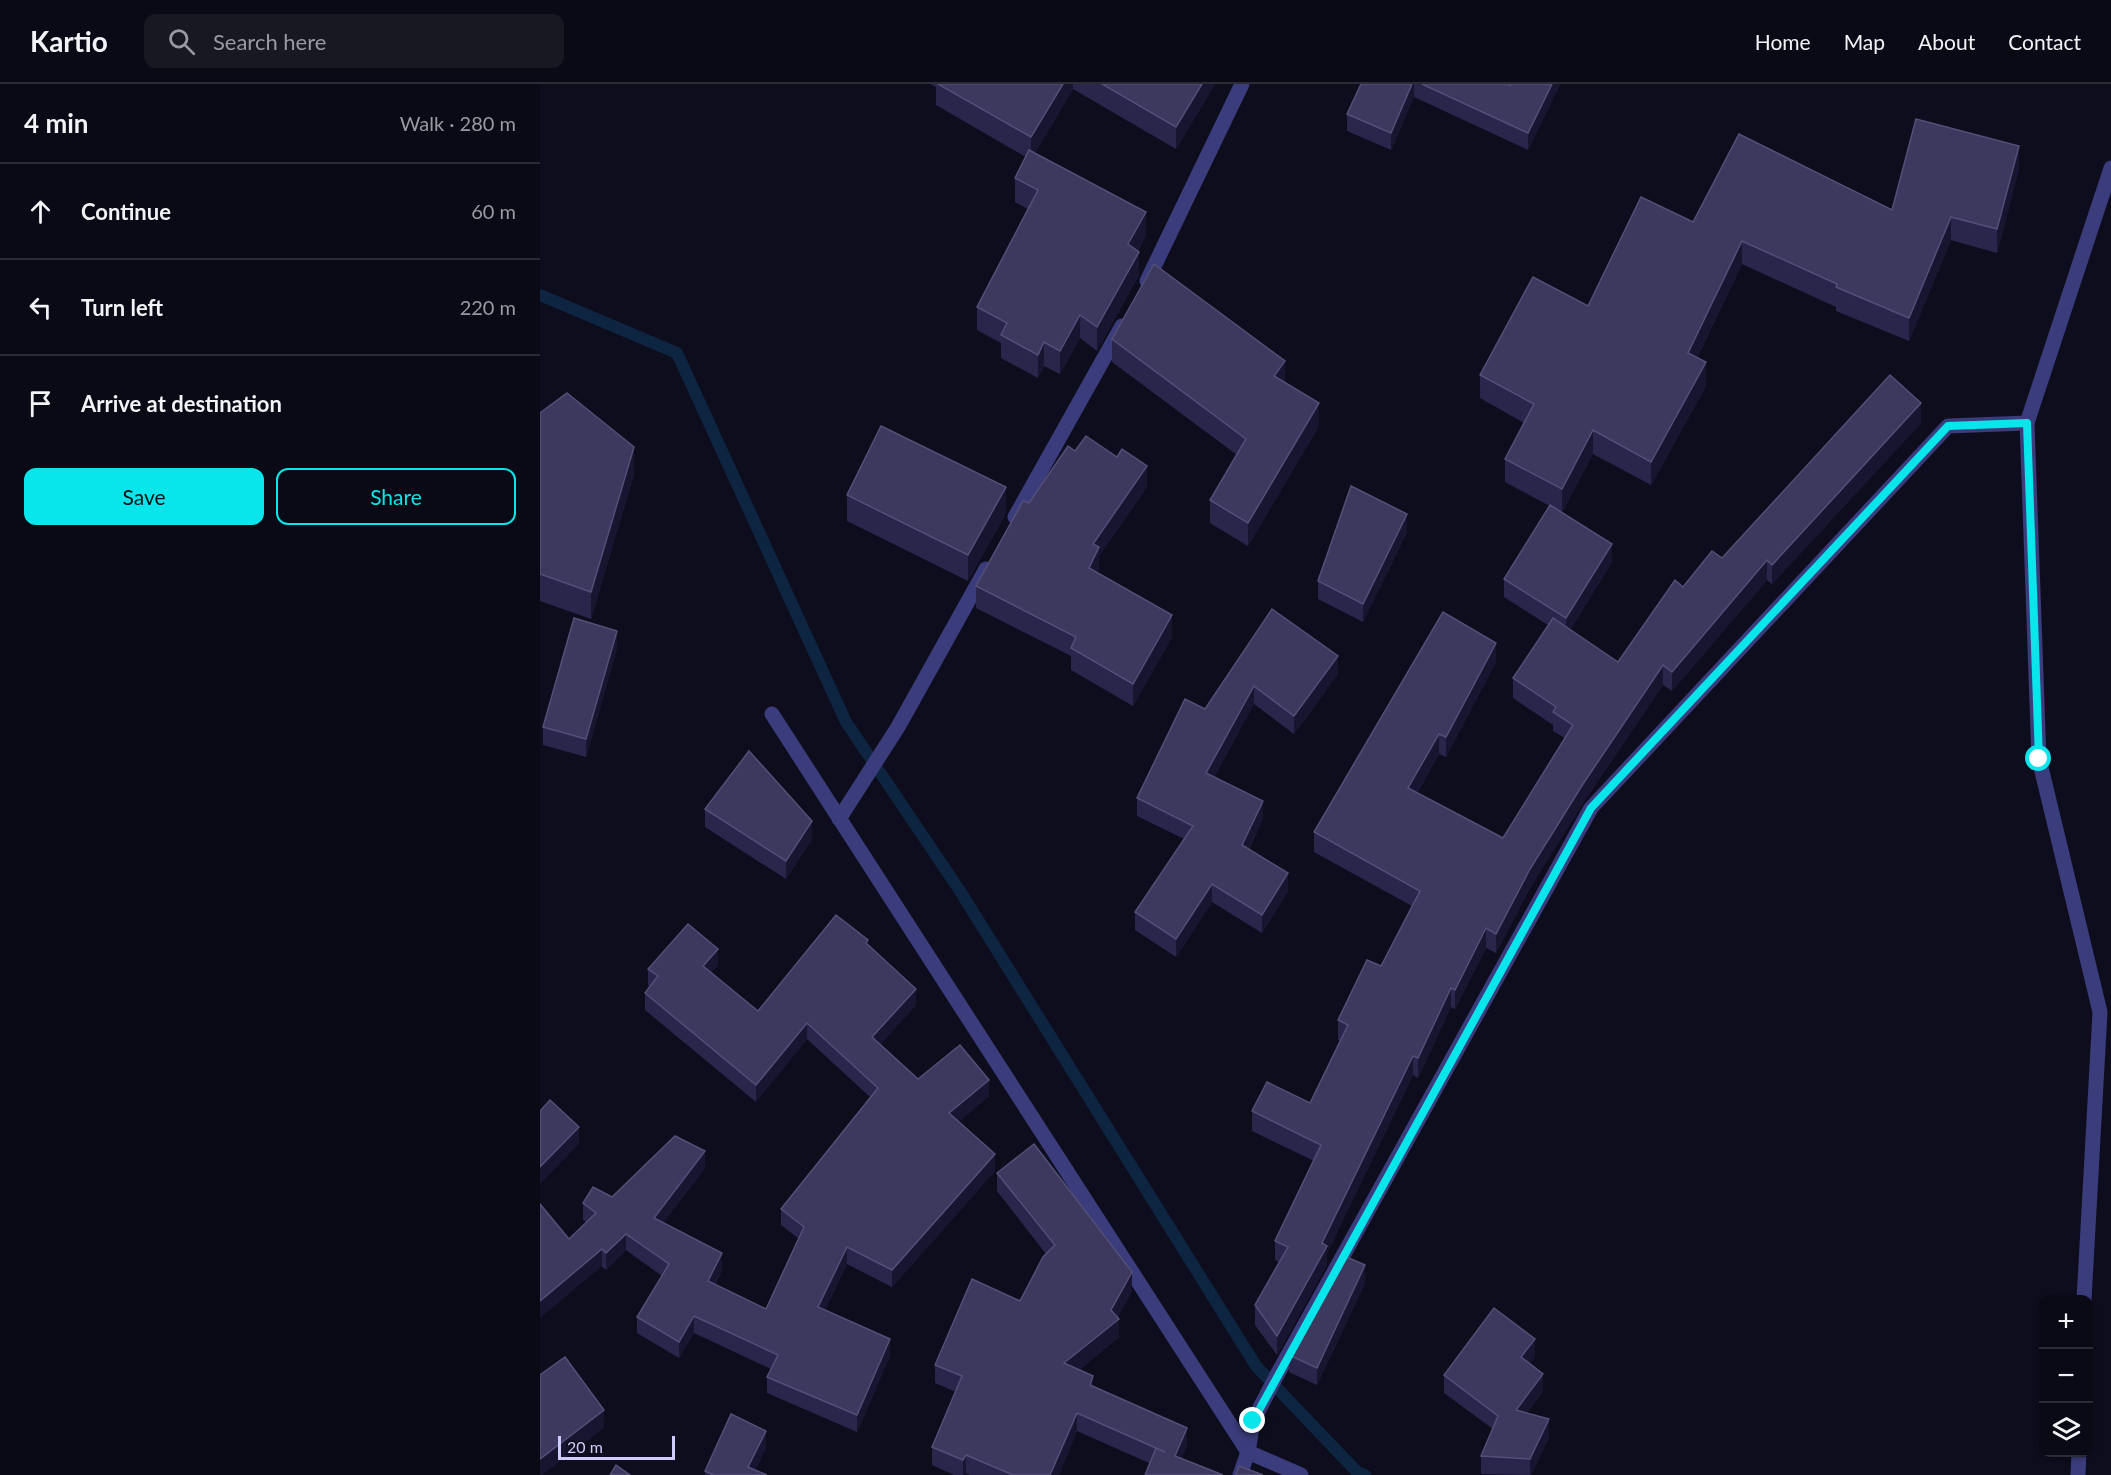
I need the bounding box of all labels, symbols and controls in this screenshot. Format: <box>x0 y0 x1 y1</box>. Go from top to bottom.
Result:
search box <box>144 14 564 68</box>
text: Kartio <box>30 24 108 58</box>
icon: search <box>165 25 198 58</box>
text: Search here <box>213 28 326 55</box>
text: Home <box>1755 29 1811 54</box>
text: Map <box>1844 29 1885 54</box>
text: About <box>1918 29 1975 54</box>
text: Contact <box>2008 29 2081 54</box>
text: 4 min <box>24 107 88 139</box>
text: Walk · 280 m <box>400 111 516 135</box>
icon: ahead <box>24 195 57 228</box>
text: Continue <box>81 198 171 225</box>
text: 60 m <box>471 199 516 223</box>
icon: left <box>24 291 57 324</box>
text: Turn left <box>81 294 163 321</box>
text: 220 m <box>460 295 516 319</box>
icon: arrive <box>24 387 57 420</box>
text: Arrive at destination <box>81 390 282 417</box>
button: Save <box>24 468 264 525</box>
button: Share <box>276 468 516 525</box>
route start <box>2025 745 2051 771</box>
map controls <box>2039 1295 2093 1457</box>
button: + <box>2039 1295 2093 1349</box>
button: − <box>2039 1349 2093 1403</box>
button: layers <box>2039 1403 2093 1457</box>
route end <box>1239 1407 1265 1433</box>
scale bar <box>558 1433 675 1460</box>
text: 20 m <box>567 1437 603 1456</box>

